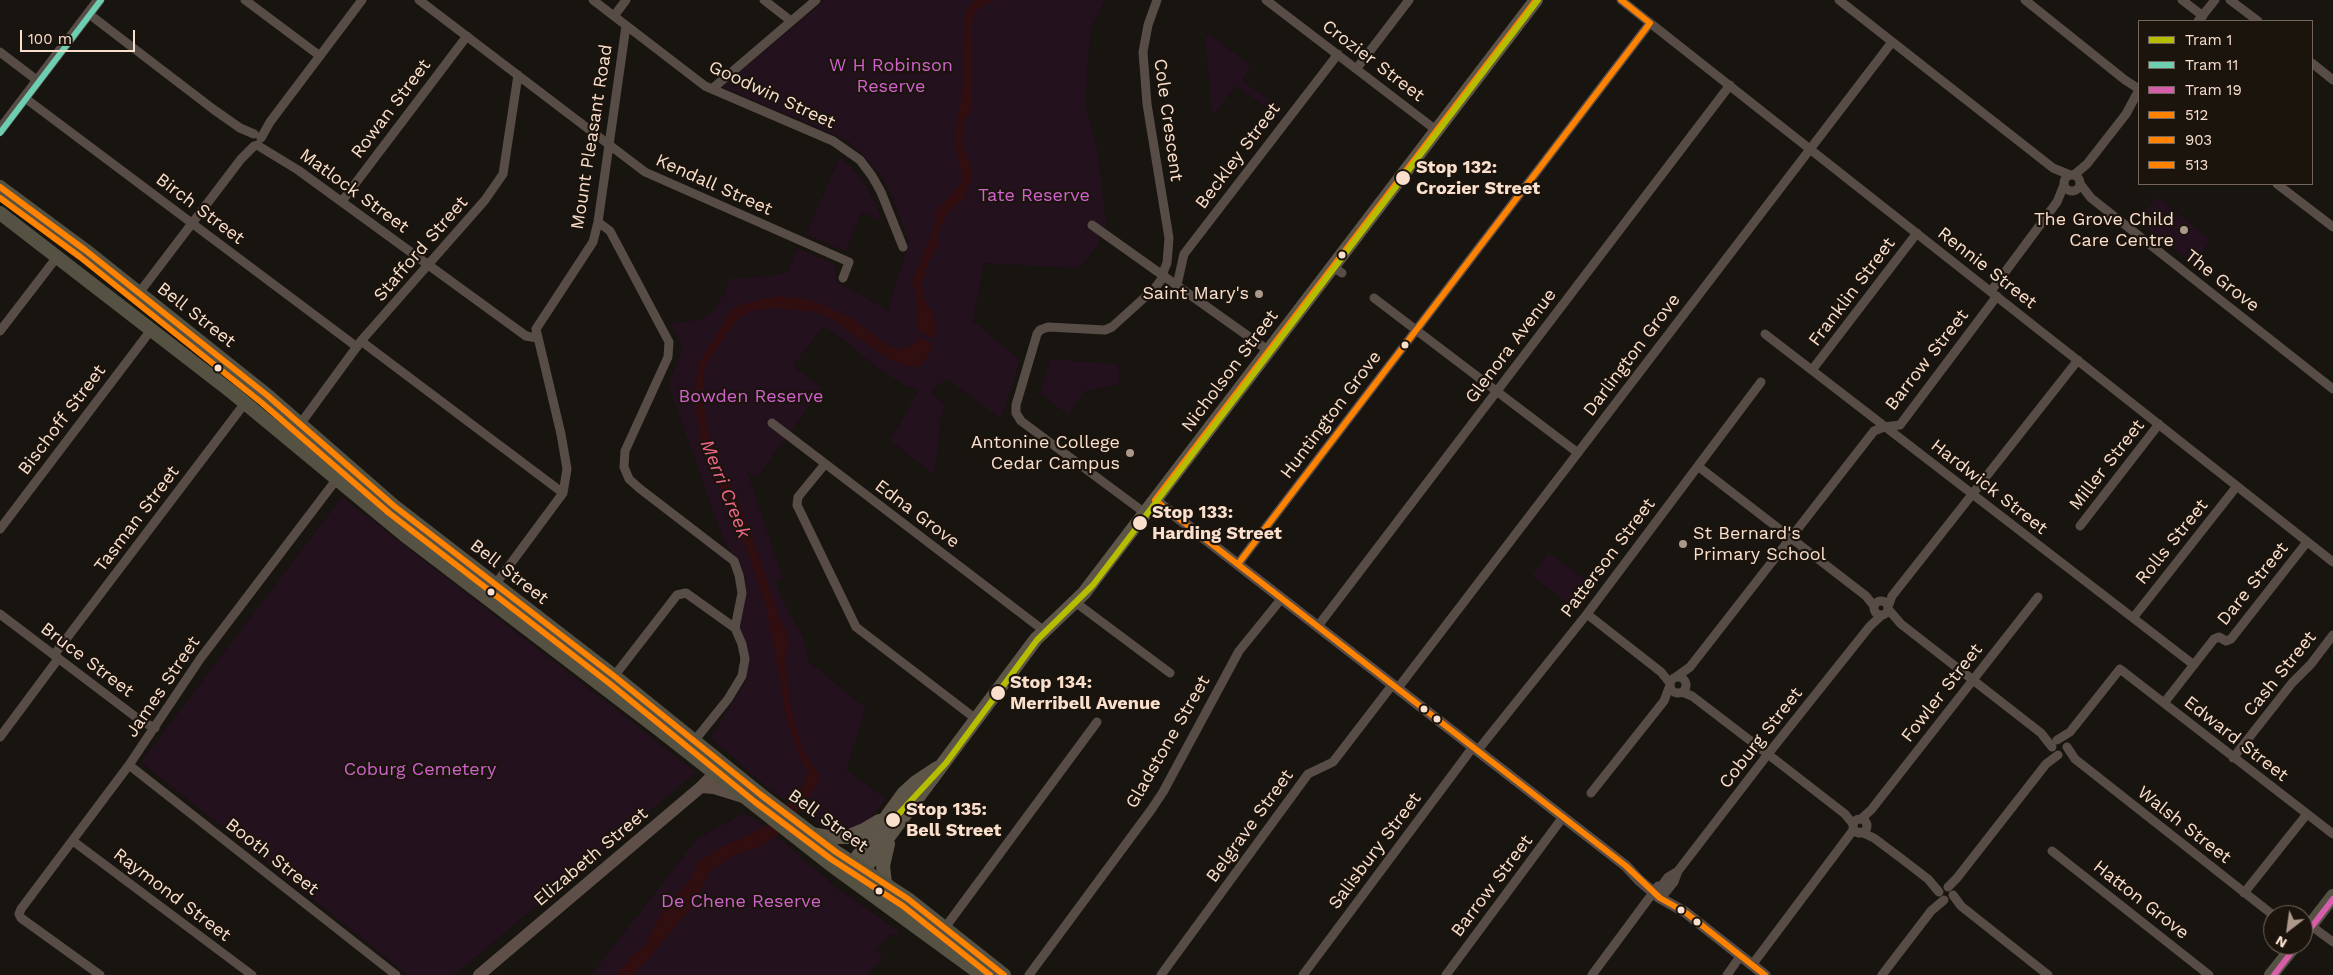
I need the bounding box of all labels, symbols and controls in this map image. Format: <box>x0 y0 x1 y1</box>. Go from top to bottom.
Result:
street label: Crozier Street <box>1318 16 1428 106</box>
scale bar <box>22 20 138 52</box>
legend <box>2138 20 2313 185</box>
text: 100 m <box>28 30 72 48</box>
text: Tram 1 <box>2185 31 2232 49</box>
street label: Mount Pleasant Road <box>567 43 617 231</box>
street label: Rowan Street <box>347 55 435 163</box>
park label: W H Robinson Reserve <box>829 55 953 98</box>
street label: Goodwin Street <box>705 56 839 134</box>
text: Tram 11 <box>2185 56 2238 74</box>
street label: Cole Crescent <box>1149 57 1187 183</box>
text: Tram 19 <box>2185 81 2242 99</box>
street label: Beckley Street <box>1191 99 1285 213</box>
text: 512 <box>2185 106 2208 124</box>
text: 903 <box>2185 131 2212 149</box>
street label: Matlock Street <box>295 144 413 238</box>
street label: Kendall Street <box>652 150 776 220</box>
text: 513 <box>2185 156 2208 174</box>
place label: Stop 132: Crozier Street <box>1416 157 1540 200</box>
street label: Birch Street <box>152 169 248 249</box>
marker: Stop 132: Crozier Street <box>1394 169 1412 187</box>
park label: Tate Reserve <box>978 185 1090 207</box>
street label: Stafford Street <box>369 192 473 306</box>
place label: The Grove Child Care Centre <box>2034 209 2174 252</box>
street label: Rennie Street <box>1933 223 2041 313</box>
marker: The Grove Child Care Centre <box>2178 224 2190 236</box>
street label: Franklin Street <box>1804 233 1900 351</box>
street label: The Grove <box>2180 245 2264 317</box>
unlabelled marker <box>1337 250 1347 260</box>
street label: Bell Street <box>153 278 239 352</box>
place label: Saint Mary's <box>1142 283 1249 305</box>
street label: Glenora Avenue <box>1461 284 1561 408</box>
marker: Saint Mary's <box>1253 288 1265 300</box>
street label: Darlington Grove <box>1579 289 1685 421</box>
street label: Barrow Street <box>1881 305 1973 415</box>
street label: Nicholson Street <box>1177 306 1283 436</box>
unlabelled marker <box>1400 340 1410 350</box>
street label: Huntington Grove <box>1276 347 1386 483</box>
street label: Bischoff Street <box>14 361 110 479</box>
unlabelled marker <box>213 363 223 373</box>
park label: Bowden Reserve <box>679 386 823 408</box>
street label: Miller Street <box>2065 415 2149 515</box>
place label: Antonine College Cedar Campus <box>971 432 1120 474</box>
street label: Hardwick Street <box>1926 435 2052 539</box>
water label: Merri Creek <box>695 436 755 542</box>
marker: Antonine College Cedar Campus <box>1124 447 1136 459</box>
street label: Tasman Street <box>90 462 184 576</box>
street label: Edna Grove <box>870 475 964 553</box>
street label: Patterson Street <box>1556 494 1660 622</box>
street label: Rolls Street <box>2131 495 2213 589</box>
place label: Stop 133: Harding Street <box>1152 502 1282 544</box>
marker: Stop 133: Harding Street <box>1131 514 1149 532</box>
place label: St Bernard's Primary School <box>1693 523 1826 566</box>
street label: Bell Street <box>466 535 552 609</box>
marker: St Bernard's Primary School <box>1677 538 1689 550</box>
street label: Dare Street <box>2213 538 2293 630</box>
unlabelled marker <box>486 587 496 597</box>
street label: Bruce Street <box>36 618 138 702</box>
street label: Cash Street <box>2239 627 2321 721</box>
street label: James Street <box>121 632 205 742</box>
street label: Fowler Street <box>1897 639 1987 747</box>
place label: Stop 134: Merribell Avenue <box>1010 672 1160 714</box>
street label: Gladstone Street <box>1121 672 1215 812</box>
street label: Coburg Street <box>1715 683 1807 793</box>
marker: Stop 134: Merribell Avenue <box>989 684 1007 702</box>
street label: Edward Street <box>2180 692 2292 786</box>
unlabelled marker <box>1419 704 1429 714</box>
unlabelled marker <box>1432 714 1442 724</box>
park label: Coburg Cemetery <box>344 759 496 781</box>
street label: Belgrave Street <box>1202 765 1298 887</box>
street label: Walsh Street <box>2133 782 2235 868</box>
street label: Bell Street <box>784 785 872 857</box>
street label: Salisbury Street <box>1324 788 1426 914</box>
place label: Stop 135: Bell Street <box>906 799 1001 842</box>
street label: Elizabeth Street <box>530 803 652 911</box>
marker: Stop 135: Bell Street <box>884 811 902 829</box>
street label: Booth Street <box>221 814 323 900</box>
street label: Barrow Street <box>1447 831 1537 941</box>
street label: Raymond Street <box>109 844 235 946</box>
street label: Hatton Grove <box>2089 856 2193 944</box>
unlabelled marker <box>874 886 884 896</box>
park label: De Chene Reserve <box>661 891 821 913</box>
unlabelled marker <box>1676 905 1686 915</box>
north arrow <box>2263 905 2313 955</box>
unlabelled marker <box>1692 917 1702 927</box>
text: N <box>2273 933 2289 952</box>

